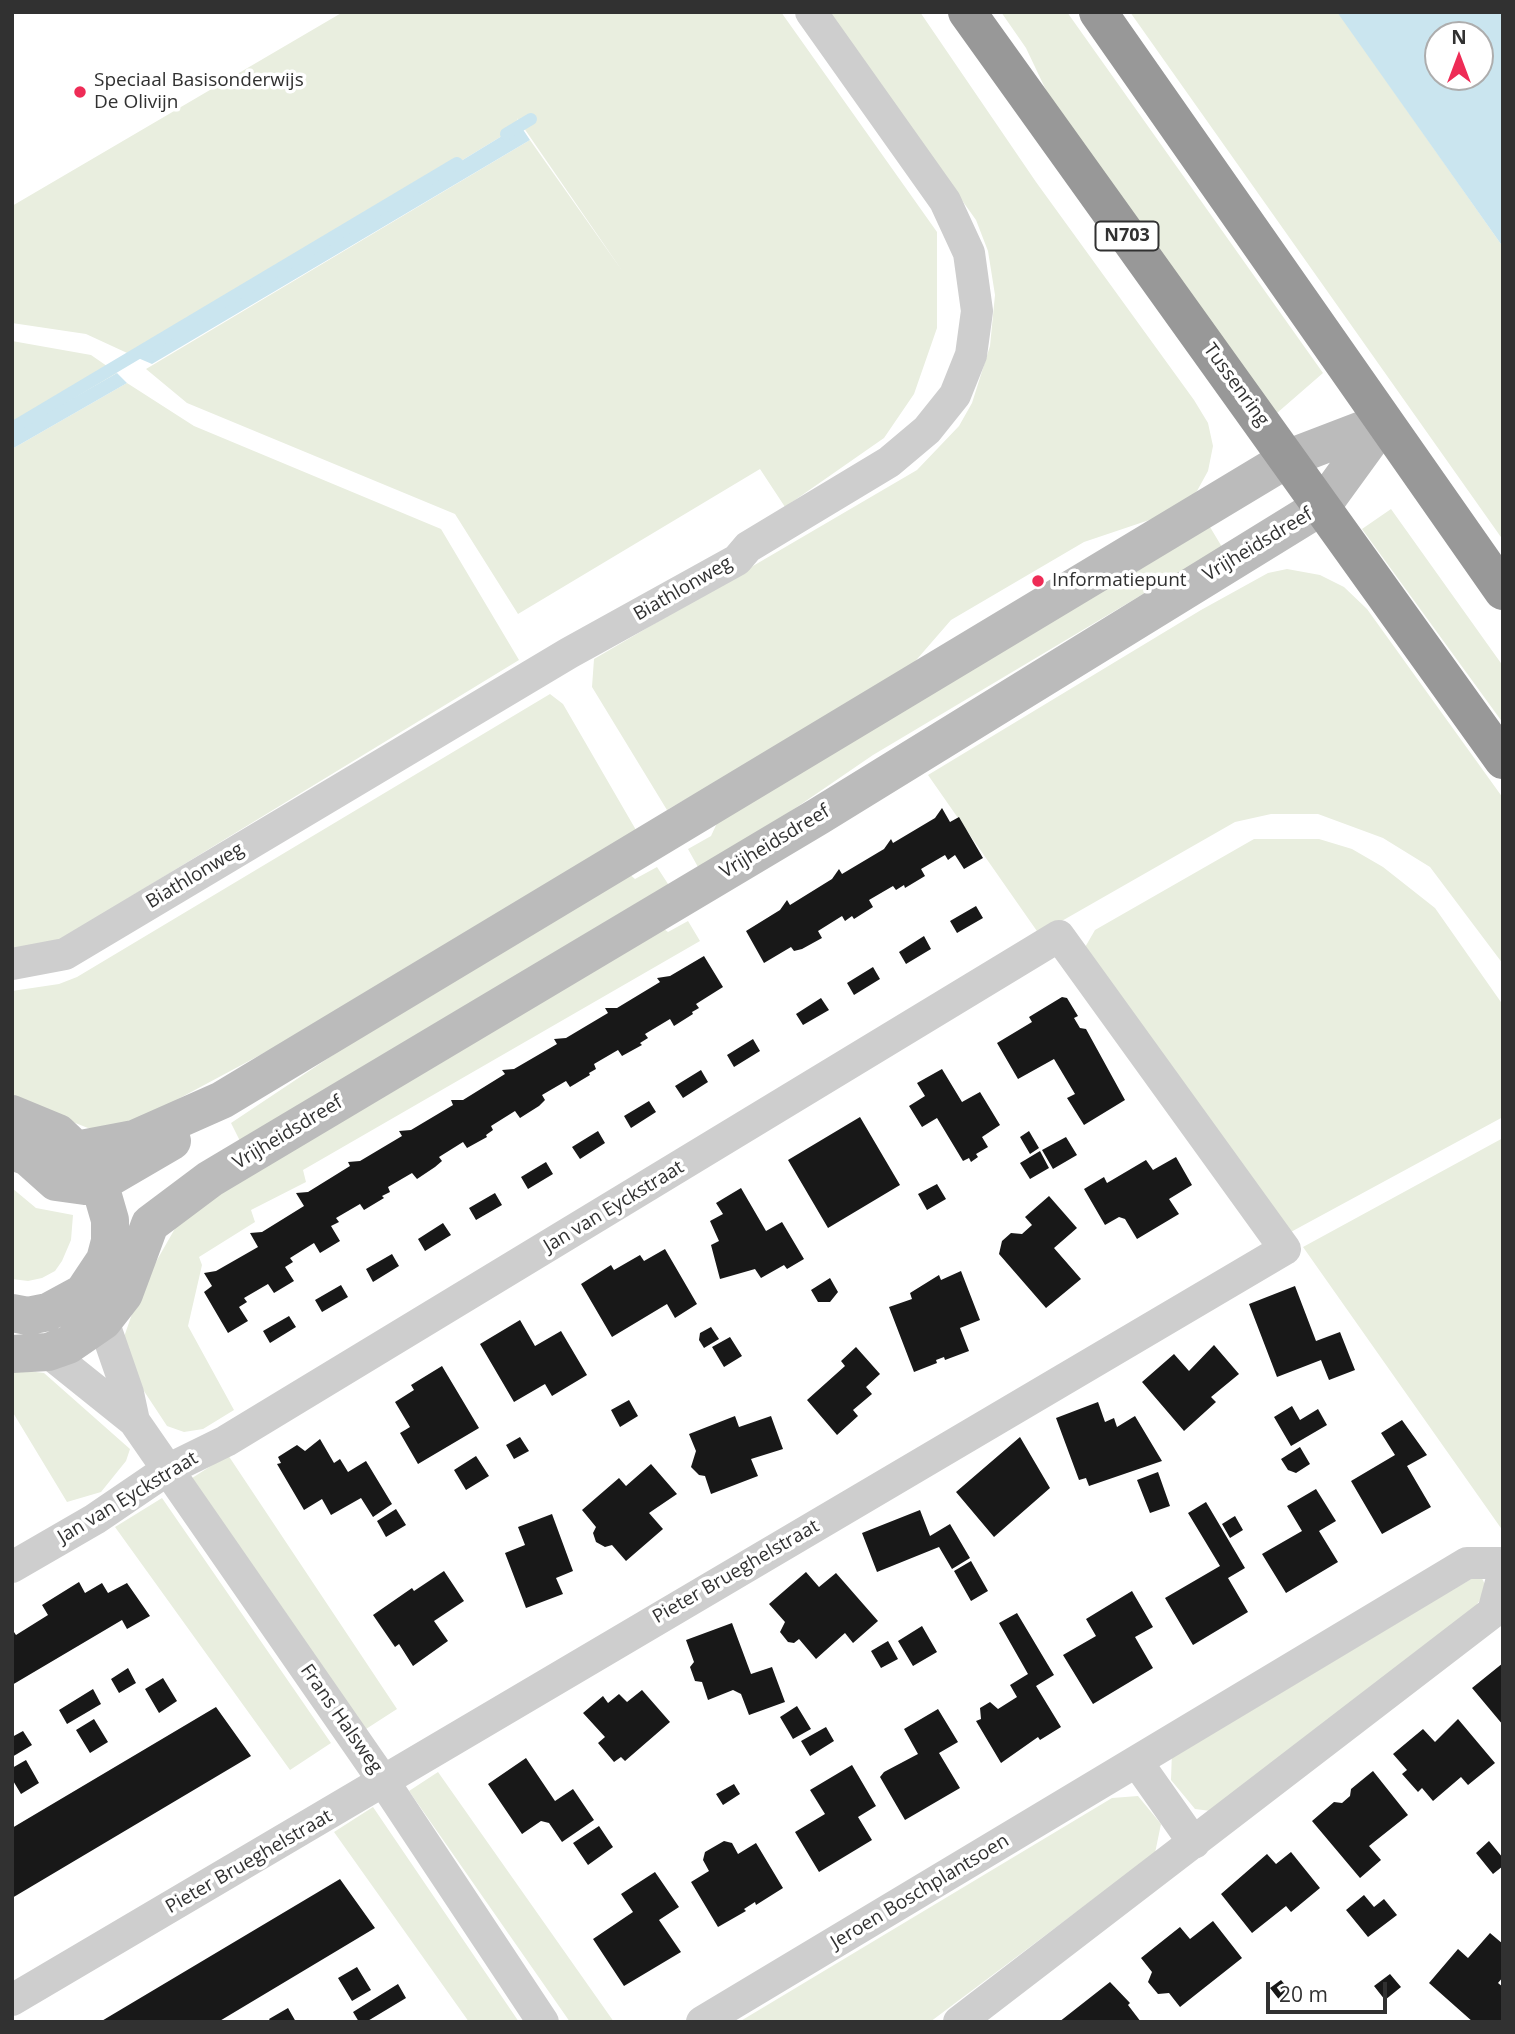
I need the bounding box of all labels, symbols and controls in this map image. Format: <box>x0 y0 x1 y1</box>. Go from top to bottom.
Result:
north arrow <box>1424 21 1494 91</box>
text: N <box>1451 24 1467 50</box>
place label: Speciaal Basisonderwijs De Olivijn <box>94 70 304 114</box>
marker: Speciaal Basisonderwijs De Olivijn <box>72 84 88 100</box>
road number: N703 <box>1096 222 1158 250</box>
street label: Tussenring <box>1198 339 1274 431</box>
street label: Vrijheidsdreef <box>1199 503 1317 587</box>
street label: Biathlonweg <box>630 552 736 626</box>
place label: Informatiepunt <box>1052 570 1187 592</box>
marker: Informatiepunt <box>1030 573 1046 589</box>
street label: Vrijheidsdreef <box>716 800 834 884</box>
street label: Biathlonweg <box>142 838 248 914</box>
street label: Vrijheidsdreef <box>229 1091 347 1175</box>
street label: Jan van Eyckstraat <box>540 1156 688 1258</box>
street label: Jan van Eyckstraat <box>54 1447 202 1549</box>
street label: Pieter Brueghelstraat <box>649 1515 823 1629</box>
street label: Frans Halsweg <box>295 1660 387 1778</box>
street label: Pieter Brueghelstraat <box>162 1805 336 1919</box>
street label: Jeroen Boschplantsoen <box>827 1830 1013 1954</box>
scale bar <box>1270 1968 1391 2012</box>
text: 20 m <box>1279 1980 1328 2008</box>

